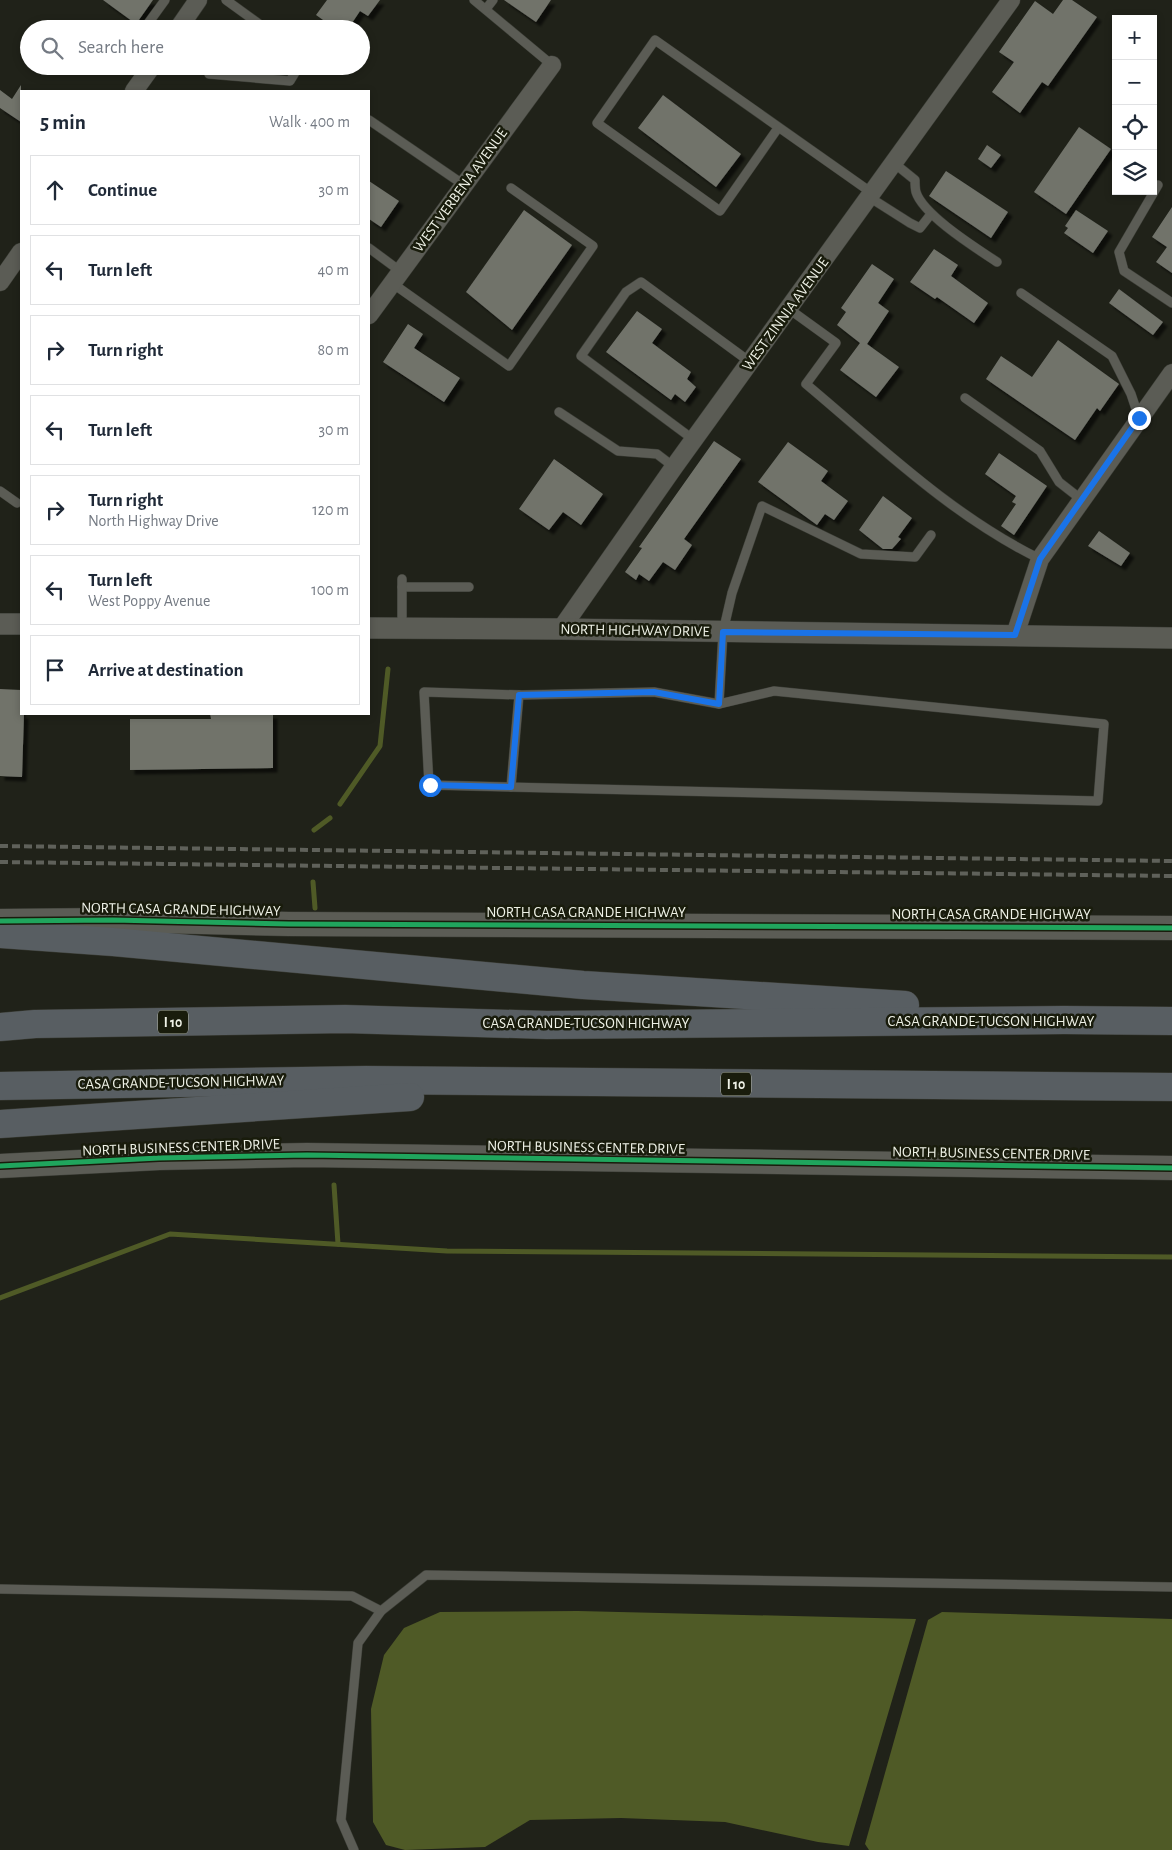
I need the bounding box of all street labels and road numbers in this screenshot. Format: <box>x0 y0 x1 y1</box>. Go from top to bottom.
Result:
street label: WEST VERBENA AVENUE <box>411 126 510 255</box>
street label: WEST ZINNIA AVENUE <box>739 255 831 374</box>
street label: NORTH HIGHWAY DRIVE <box>560 622 710 639</box>
street label: NORTH CASA GRANDE HIGHWAY <box>81 900 281 919</box>
street label: NORTH CASA GRANDE HIGHWAY <box>486 905 686 920</box>
street label: NORTH CASA GRANDE HIGHWAY <box>891 907 1091 922</box>
road number: I 10 <box>158 1010 188 1034</box>
street label: CASA GRANDE-TUCSON HIGHWAY <box>888 1014 1094 1029</box>
street label: CASA GRANDE-TUCSON HIGHWAY <box>483 1016 689 1031</box>
road number: I 10 <box>721 1072 751 1096</box>
street label: CASA GRANDE-TUCSON HIGHWAY <box>78 1073 285 1092</box>
street label: NORTH BUSINESS CENTER DRIVE <box>82 1137 280 1158</box>
street label: NORTH BUSINESS CENTER DRIVE <box>487 1138 685 1157</box>
street label: NORTH BUSINESS CENTER DRIVE <box>892 1144 1090 1163</box>

